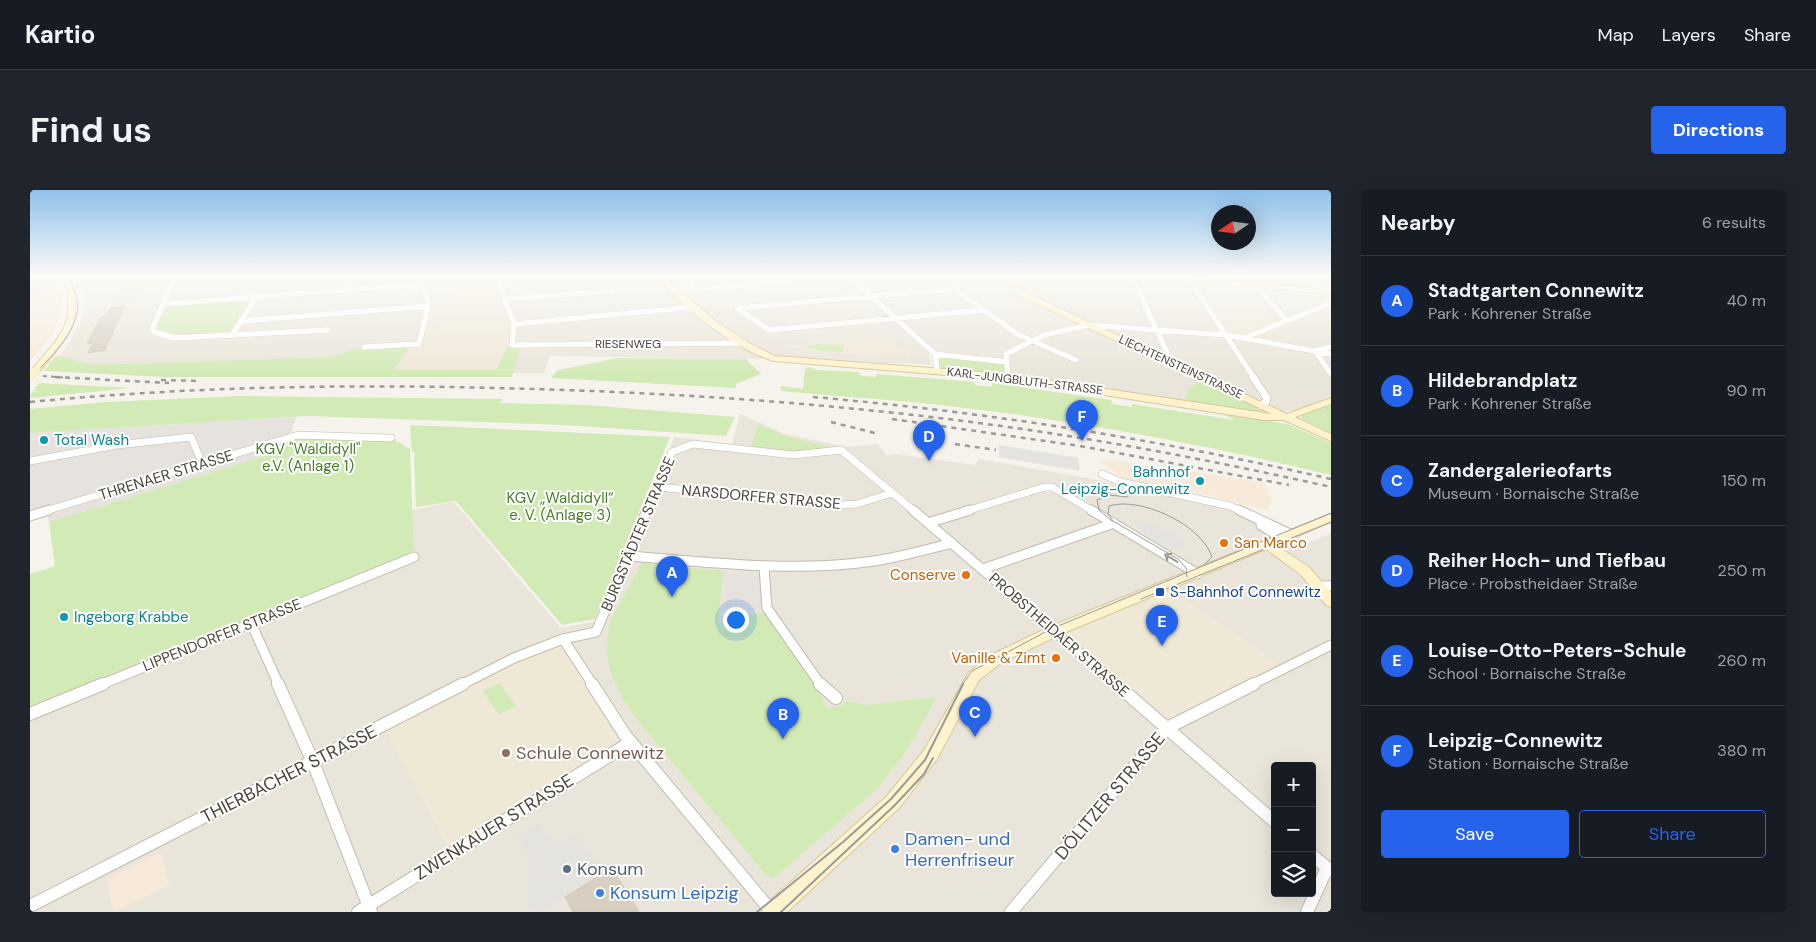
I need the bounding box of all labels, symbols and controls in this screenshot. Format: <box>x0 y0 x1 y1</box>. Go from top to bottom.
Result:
text: Kartio <box>25 19 95 50</box>
text: Map <box>1598 23 1634 47</box>
text: Layers <box>1662 23 1716 47</box>
text: Share <box>1744 23 1791 47</box>
button: Directions <box>1651 106 1786 154</box>
text: Find us <box>30 107 152 153</box>
north arrow <box>1211 205 1256 250</box>
text: Nearby <box>1381 209 1455 237</box>
text: 6 results <box>1702 212 1766 233</box>
text: Stadtgarten Connewitz <box>1428 278 1644 303</box>
text: A <box>1391 290 1403 311</box>
text: 40 m <box>1727 290 1766 311</box>
text: Park · Kohrener Straße <box>1428 303 1592 324</box>
street label: LIECHTENSTEINSTRASSE <box>1116 331 1246 403</box>
street label: RIESENWEG <box>595 336 661 352</box>
street label: KARL-JUNGBLUTH-STRASSE <box>946 363 1104 399</box>
text: Hildebrandplatz <box>1428 368 1577 393</box>
text: B <box>1392 380 1402 401</box>
text: 90 m <box>1726 380 1766 401</box>
text: Park · Kohrener Straße <box>1428 393 1592 414</box>
pin: F <box>1066 400 1098 441</box>
pin: D <box>913 420 945 461</box>
place label: Total Wash <box>54 430 129 450</box>
marker: Total Wash <box>38 434 50 446</box>
park label: KGV "Waldidyll" e.V. (Anlage 1) <box>255 439 361 476</box>
street label: THRENAER STRASSE <box>96 445 236 505</box>
street label: BURGSTÄDTER STRASSE <box>597 454 679 614</box>
text: Zandergalerieofarts <box>1428 458 1612 483</box>
place label: Bahnhof Leipzig-Connewitz <box>1061 462 1190 499</box>
text: C <box>1391 470 1403 491</box>
text: 150 m <box>1722 470 1766 491</box>
marker: Bahnhof Leipzig-Connewitz <box>1194 475 1206 487</box>
street label: NARSDORFER STRASSE <box>681 480 841 514</box>
text: Museum · Bornaische Straße <box>1428 483 1639 504</box>
park label: KGV „Waldidyll“ e. V. (Anlage 3) <box>507 488 614 525</box>
place label: San Marco <box>1234 533 1307 553</box>
marker: San Marco <box>1218 537 1230 549</box>
text: Reiher Hoch- und Tiefbau <box>1428 548 1666 573</box>
one-way arrow <box>1165 552 1179 562</box>
pin: A <box>656 556 688 597</box>
text: D <box>1391 560 1403 581</box>
text: 250 m <box>1718 560 1766 581</box>
place label: Conserve <box>890 565 956 585</box>
street label: PROBSTHEIDAER STRASSE <box>985 568 1133 702</box>
marker: Conserve <box>960 569 972 581</box>
text: Place · Probstheidaer Straße <box>1428 573 1638 594</box>
place label: S-Bahnhof Connewitz <box>1170 582 1321 602</box>
marker: S-Bahnhof Connewitz <box>1154 586 1166 598</box>
street label: LIPPENDORFER STRASSE <box>140 594 304 676</box>
pin: E <box>1146 605 1178 646</box>
place label: Ingeborg Krabbe <box>74 607 189 627</box>
your location <box>723 607 749 633</box>
marker: Ingeborg Krabbe <box>58 611 70 623</box>
text: Louise-Otto-Peters-Schule <box>1428 638 1687 663</box>
place label: Vanille & Zimt <box>951 648 1046 668</box>
text: E <box>1392 650 1402 671</box>
text: 260 m <box>1717 650 1766 671</box>
marker: Vanille & Zimt <box>1050 652 1062 664</box>
text: School · Bornaische Straße <box>1428 663 1626 684</box>
pin: C <box>959 696 991 737</box>
pin: B <box>767 698 799 739</box>
street label: THIERBACHER STRASSE <box>197 719 381 829</box>
street label: DÖLITZER STRASSE <box>1050 727 1170 865</box>
text: Leipzig-Connewitz <box>1428 728 1602 753</box>
text: F <box>1393 740 1401 761</box>
text: 380 m <box>1717 740 1766 761</box>
place label: Schule Connewitz <box>516 741 664 765</box>
marker: Schule Connewitz <box>500 747 512 759</box>
text: Station · Bornaische Straße <box>1428 753 1629 774</box>
map controls <box>1271 762 1316 897</box>
button: + <box>1271 762 1316 807</box>
street label: ZWENKAUER STRASSE <box>410 768 578 886</box>
button: − <box>1271 807 1316 852</box>
button: Save <box>1381 810 1569 858</box>
button: Share <box>1579 810 1766 858</box>
place label: Damen- und Herrenfriseur <box>905 827 1015 872</box>
marker: Damen- und Herrenfriseur <box>889 843 901 855</box>
button: layers <box>1271 852 1316 897</box>
place label: Konsum <box>577 857 643 881</box>
marker: Konsum <box>561 863 573 875</box>
place label: Konsum Leipzig <box>610 881 739 905</box>
marker: Konsum Leipzig <box>594 887 606 899</box>

